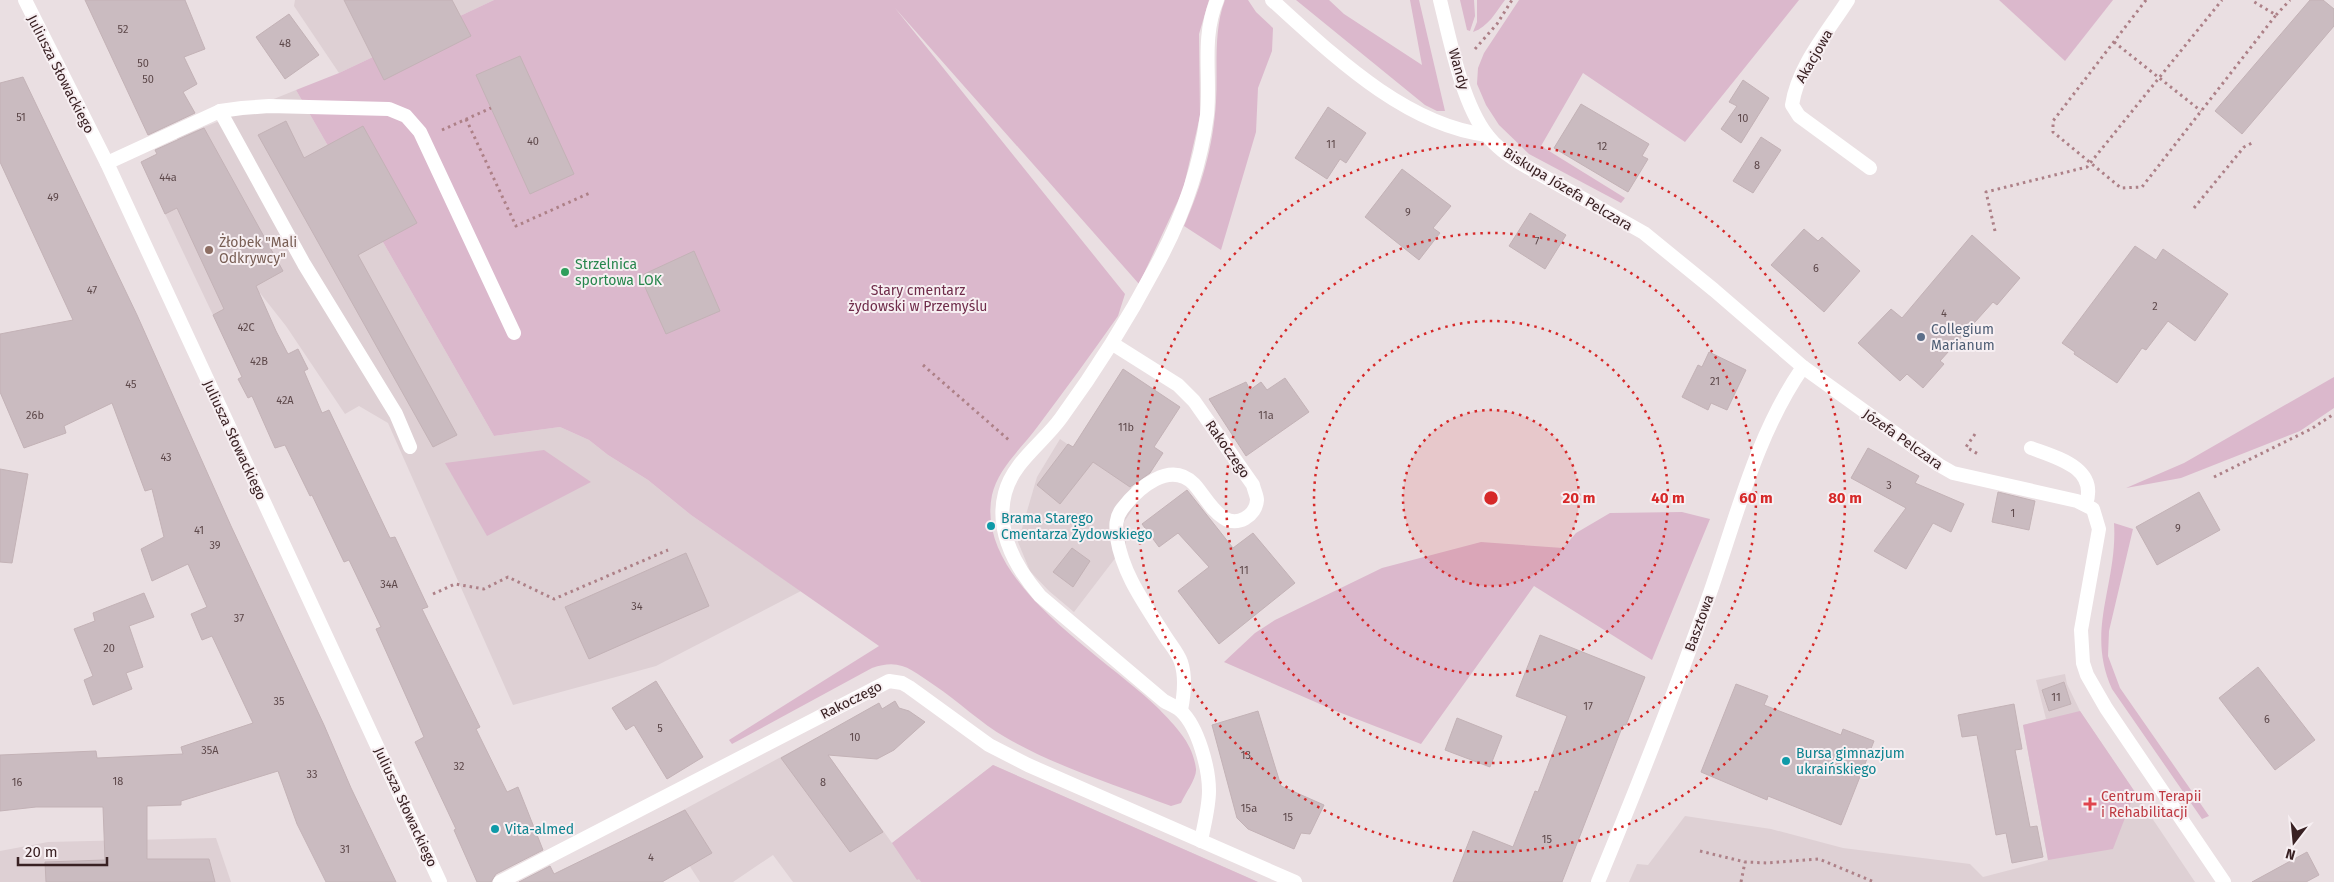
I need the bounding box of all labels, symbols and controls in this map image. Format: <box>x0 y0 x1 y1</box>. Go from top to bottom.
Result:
street label: Juliusza Słowackiego <box>23 12 98 136</box>
house number: 52 <box>118 23 128 36</box>
street label: Akacjowa <box>1792 27 1837 86</box>
house number: 48 <box>279 37 291 50</box>
street label: Wandy <box>1445 46 1473 92</box>
house number: 50 <box>137 57 149 70</box>
house number: 50 <box>142 73 154 86</box>
house number: 51 <box>16 111 26 124</box>
house number: 10 <box>1738 112 1748 125</box>
house number: 40 <box>527 135 539 148</box>
house number: 11 <box>1326 138 1336 151</box>
house number: 12 <box>1597 140 1607 153</box>
street label: Biskupa Józefa Pelczara <box>1500 144 1635 235</box>
house number: 8 <box>1754 159 1760 172</box>
house number: 44a <box>159 171 177 184</box>
house number: 49 <box>47 191 59 204</box>
house number: 9 <box>1405 206 1411 219</box>
place label: Żłobek "Mali Odkrywcy" <box>219 233 297 267</box>
house number: 7 <box>1535 235 1540 248</box>
marker: Żłobek "Mali Odkrywcy" <box>203 244 215 256</box>
place label: Strzelnica sportowa LOK <box>575 256 663 289</box>
house number: 6 <box>1813 262 1819 275</box>
marker: Strzelnica sportowa LOK <box>559 266 571 278</box>
park label: Stary cmentarz żydowski w Przemyślu <box>849 282 987 315</box>
house number: 47 <box>87 284 97 297</box>
house number: 2 <box>2152 300 2158 313</box>
house number: 4 <box>1941 307 1947 320</box>
house number: 42C <box>237 321 255 334</box>
place label: Collegium Marianum <box>1931 321 1995 354</box>
marker: Collegium Marianum <box>1915 331 1927 343</box>
house number: 42B <box>250 355 268 368</box>
house number: 21 <box>1710 375 1720 388</box>
street label: Juliusza Słowackiego <box>199 377 270 503</box>
house number: 45 <box>125 378 137 391</box>
house number: 42A <box>276 394 294 407</box>
street label: Józefa Pelczara <box>1859 406 1946 473</box>
house number: 26b <box>26 409 44 422</box>
house number: 11a <box>1258 409 1274 422</box>
street label: Rakoczego <box>1201 417 1254 482</box>
house number: 11b <box>1118 421 1134 434</box>
house number: 43 <box>160 451 172 464</box>
house number: 3 <box>1886 479 1892 492</box>
centre of rings <box>1482 489 1500 507</box>
text: 20 m <box>1563 489 1595 507</box>
text: 40 m <box>1651 489 1685 507</box>
text: 60 m <box>1739 489 1773 507</box>
text: 80 m <box>1828 489 1862 507</box>
house number: 1 <box>2011 507 2015 520</box>
place label: Brama Starego Cmentarza Żydowskiego <box>1001 510 1153 543</box>
marker: Brama Starego Cmentarza Żydowskiego <box>985 520 997 532</box>
house number: 9 <box>2175 522 2181 535</box>
house number: 41 <box>194 524 204 537</box>
house number: 39 <box>209 539 221 552</box>
house number: 11 <box>1239 564 1249 577</box>
house number: 34A <box>380 578 398 591</box>
street label: Basztowa <box>1681 592 1718 654</box>
house number: 34 <box>631 600 643 613</box>
house number: 37 <box>234 612 244 625</box>
house number: 20 <box>103 642 115 655</box>
street label: Rakoczego <box>818 678 885 723</box>
house number: 11 <box>2051 691 2061 704</box>
house number: 35 <box>274 695 285 708</box>
house number: 17 <box>1583 700 1593 713</box>
house number: 6 <box>2264 713 2270 726</box>
house number: 5 <box>657 722 663 735</box>
house number: 10 <box>850 731 860 744</box>
house number: 35A <box>201 744 219 757</box>
street label: Juliusza Słowackiego <box>370 744 441 870</box>
place label: Bursa gimnazjum ukraińskiego <box>1796 745 1905 778</box>
house number: 13 <box>1241 749 1251 762</box>
marker: Bursa gimnazjum ukraińskiego <box>1780 755 1792 767</box>
house number: 32 <box>454 760 464 773</box>
house number: 33 <box>307 768 317 781</box>
house number: 18 <box>113 775 123 788</box>
house number: 16 <box>12 776 22 789</box>
house number: 8 <box>820 776 826 789</box>
place label: Centrum Terapii i Rehabilitacji <box>2101 788 2202 821</box>
marker: Centrum Terapii i Rehabilitacji <box>2083 797 2097 811</box>
house number: 15a <box>1241 802 1257 815</box>
house number: 15 <box>1283 811 1294 824</box>
north arrow <box>2269 817 2319 867</box>
place label: Vita-almed <box>505 821 574 838</box>
marker: Vita-almed <box>489 823 501 835</box>
house number: 15 <box>1542 833 1553 846</box>
scale bar <box>18 834 106 866</box>
text: 20 m <box>25 843 58 861</box>
house number: 31 <box>340 843 350 856</box>
text: N <box>2284 845 2297 863</box>
house number: 4 <box>648 851 654 864</box>

